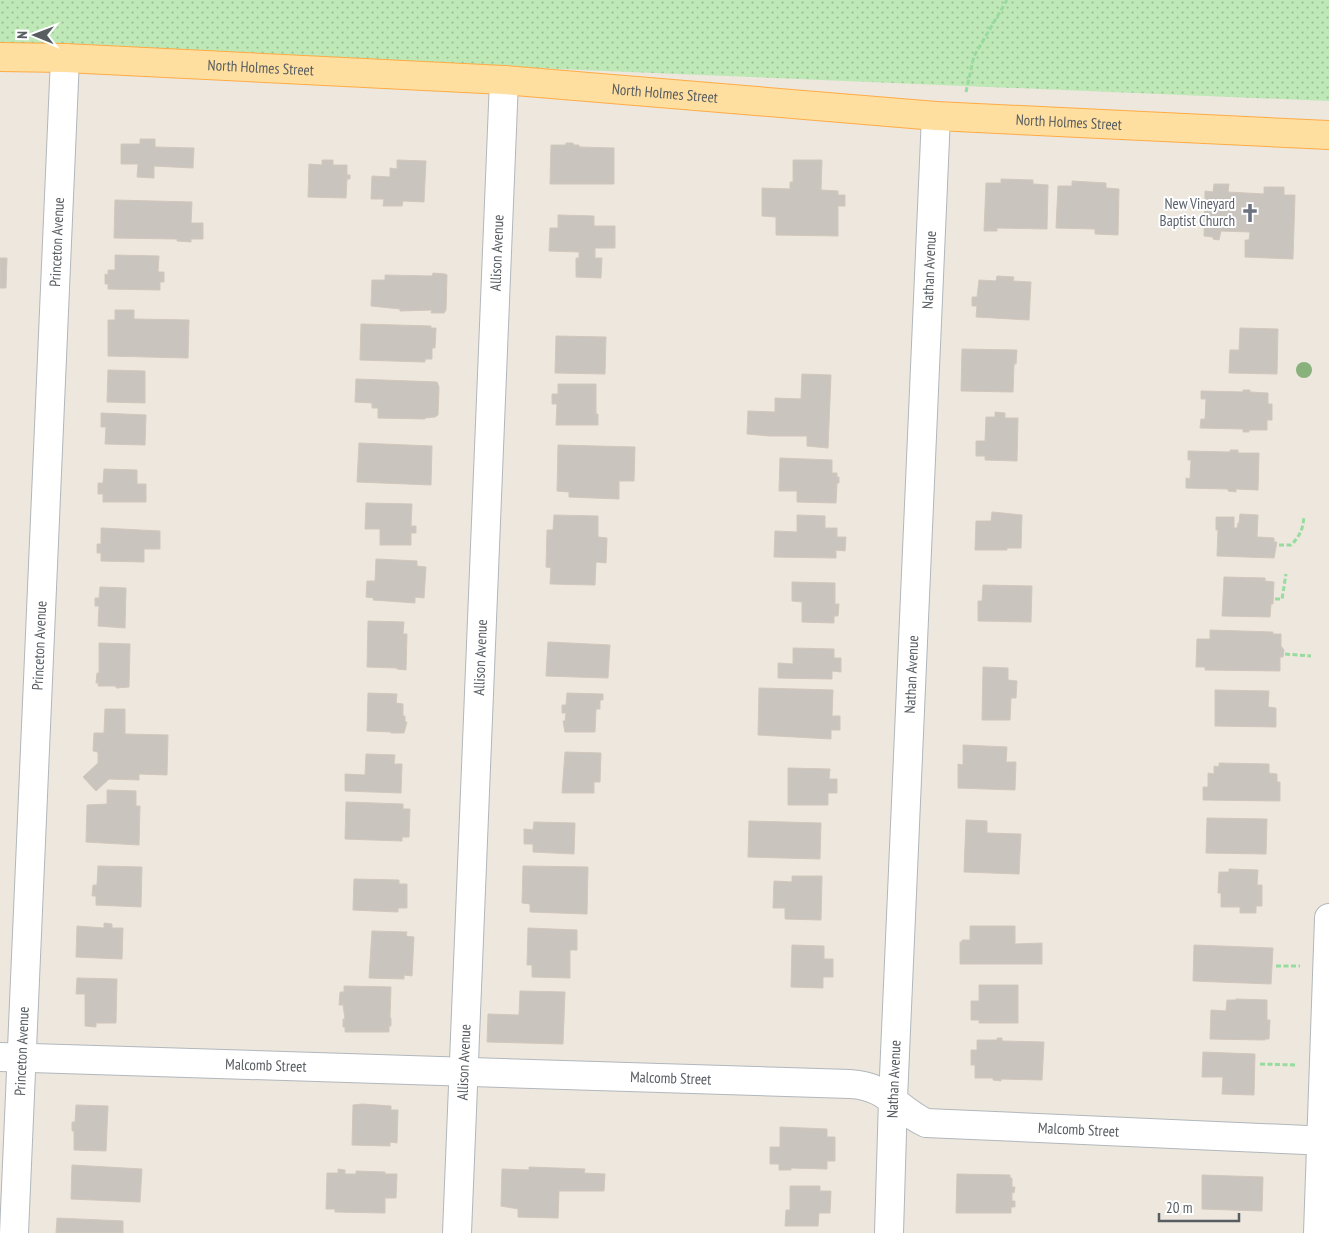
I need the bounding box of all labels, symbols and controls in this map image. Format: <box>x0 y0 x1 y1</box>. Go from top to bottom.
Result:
north arrow <box>10 10 60 60</box>
text: N <box>13 31 31 39</box>
street label: North Holmes Street <box>207 55 314 79</box>
street label: North Holmes Street <box>611 79 719 107</box>
street label: North Holmes Street <box>1015 110 1122 134</box>
place label: New Vineyard Baptist Church <box>1160 194 1235 230</box>
street label: Princeton Avenue <box>45 197 68 287</box>
church icon: New Vineyard Baptist Church <box>1239 202 1261 224</box>
street label: Allison Avenue <box>485 214 508 291</box>
street label: Nathan Avenue <box>918 230 940 309</box>
street label: Princeton Avenue <box>28 600 50 691</box>
street label: Allison Avenue <box>469 619 491 696</box>
street label: Nathan Avenue <box>900 635 922 714</box>
street label: Princeton Avenue <box>10 1006 33 1096</box>
street label: Allison Avenue <box>452 1024 475 1101</box>
street label: Nathan Avenue <box>882 1040 905 1118</box>
street label: Malcomb Street <box>225 1054 307 1076</box>
street label: Malcomb Street <box>630 1067 712 1089</box>
street label: Malcomb Street <box>1038 1118 1120 1141</box>
scale bar <box>1159 1190 1239 1222</box>
text: 20 m <box>1166 1198 1192 1217</box>

